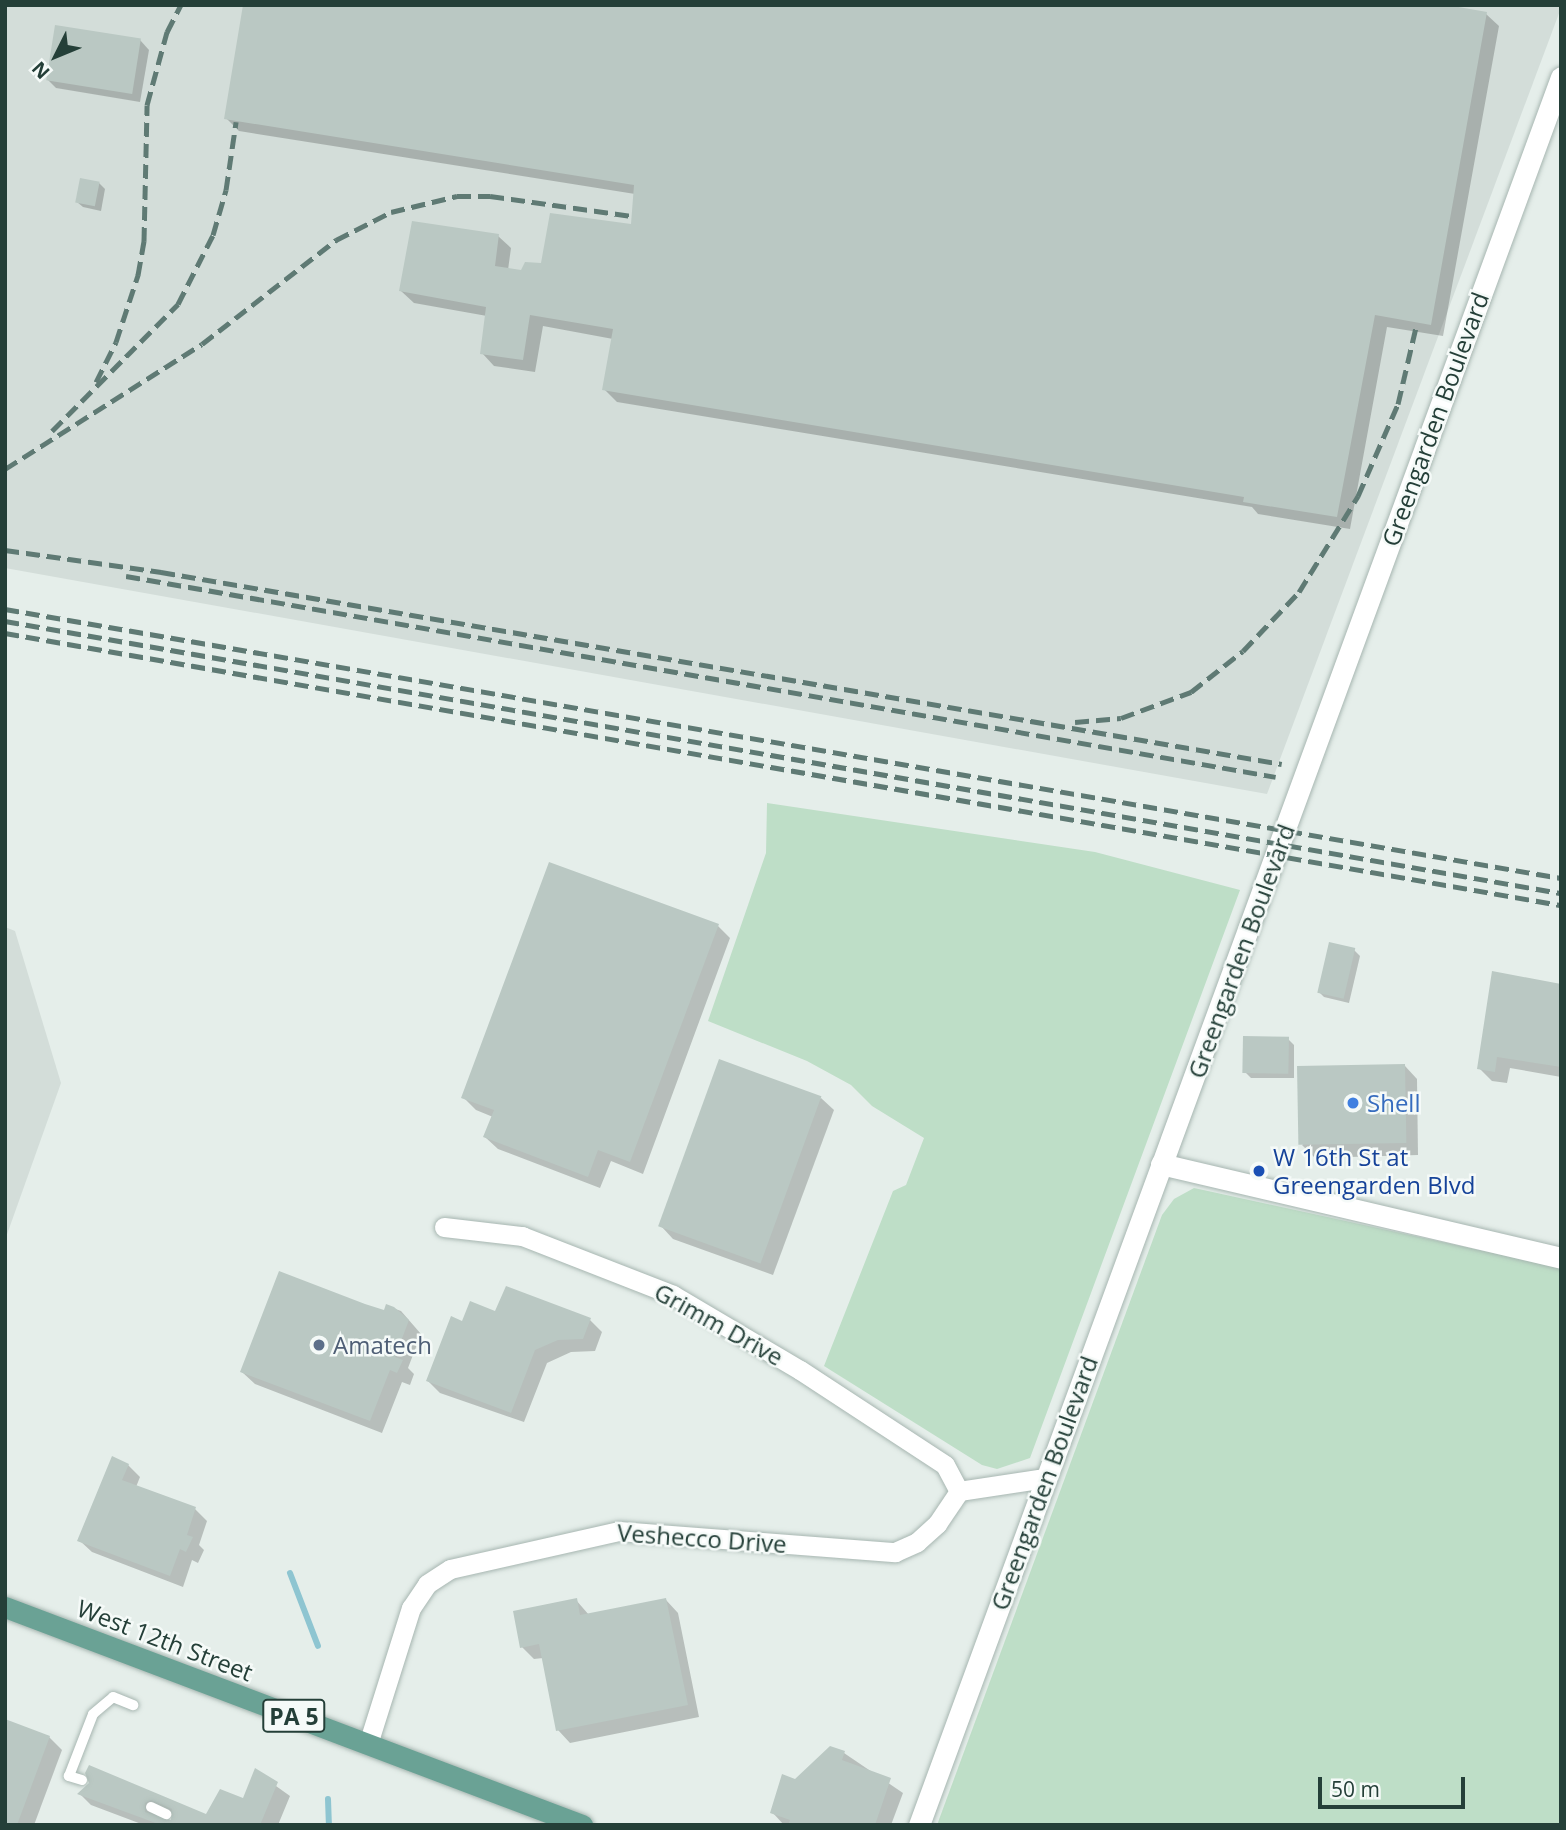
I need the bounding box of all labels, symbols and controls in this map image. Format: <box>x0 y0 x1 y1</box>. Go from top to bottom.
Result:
north arrow <box>21 21 91 91</box>
text: N <box>26 56 55 85</box>
street label: Greengarden Boulevard <box>1376 288 1494 550</box>
street label: Greengarden Boulevard <box>1182 820 1300 1082</box>
place label: Shell <box>1367 1089 1420 1117</box>
marker: Shell <box>1345 1095 1361 1111</box>
place label: W 16th St at Greengarden Blvd <box>1273 1143 1475 1199</box>
marker: W 16th St at Greengarden Blvd <box>1251 1163 1267 1179</box>
street label: Grimm Drive <box>650 1277 788 1371</box>
place label: Amatech <box>333 1331 432 1359</box>
marker: Amatech <box>311 1337 327 1353</box>
street label: Greengarden Boulevard <box>985 1352 1103 1614</box>
street label: Veshecco Drive <box>616 1518 788 1558</box>
street label: West 12th Street <box>73 1593 257 1687</box>
road number: PA 5 <box>261 1696 327 1736</box>
scale bar <box>1321 1764 1468 1808</box>
text: 50 m <box>1331 1775 1380 1803</box>

